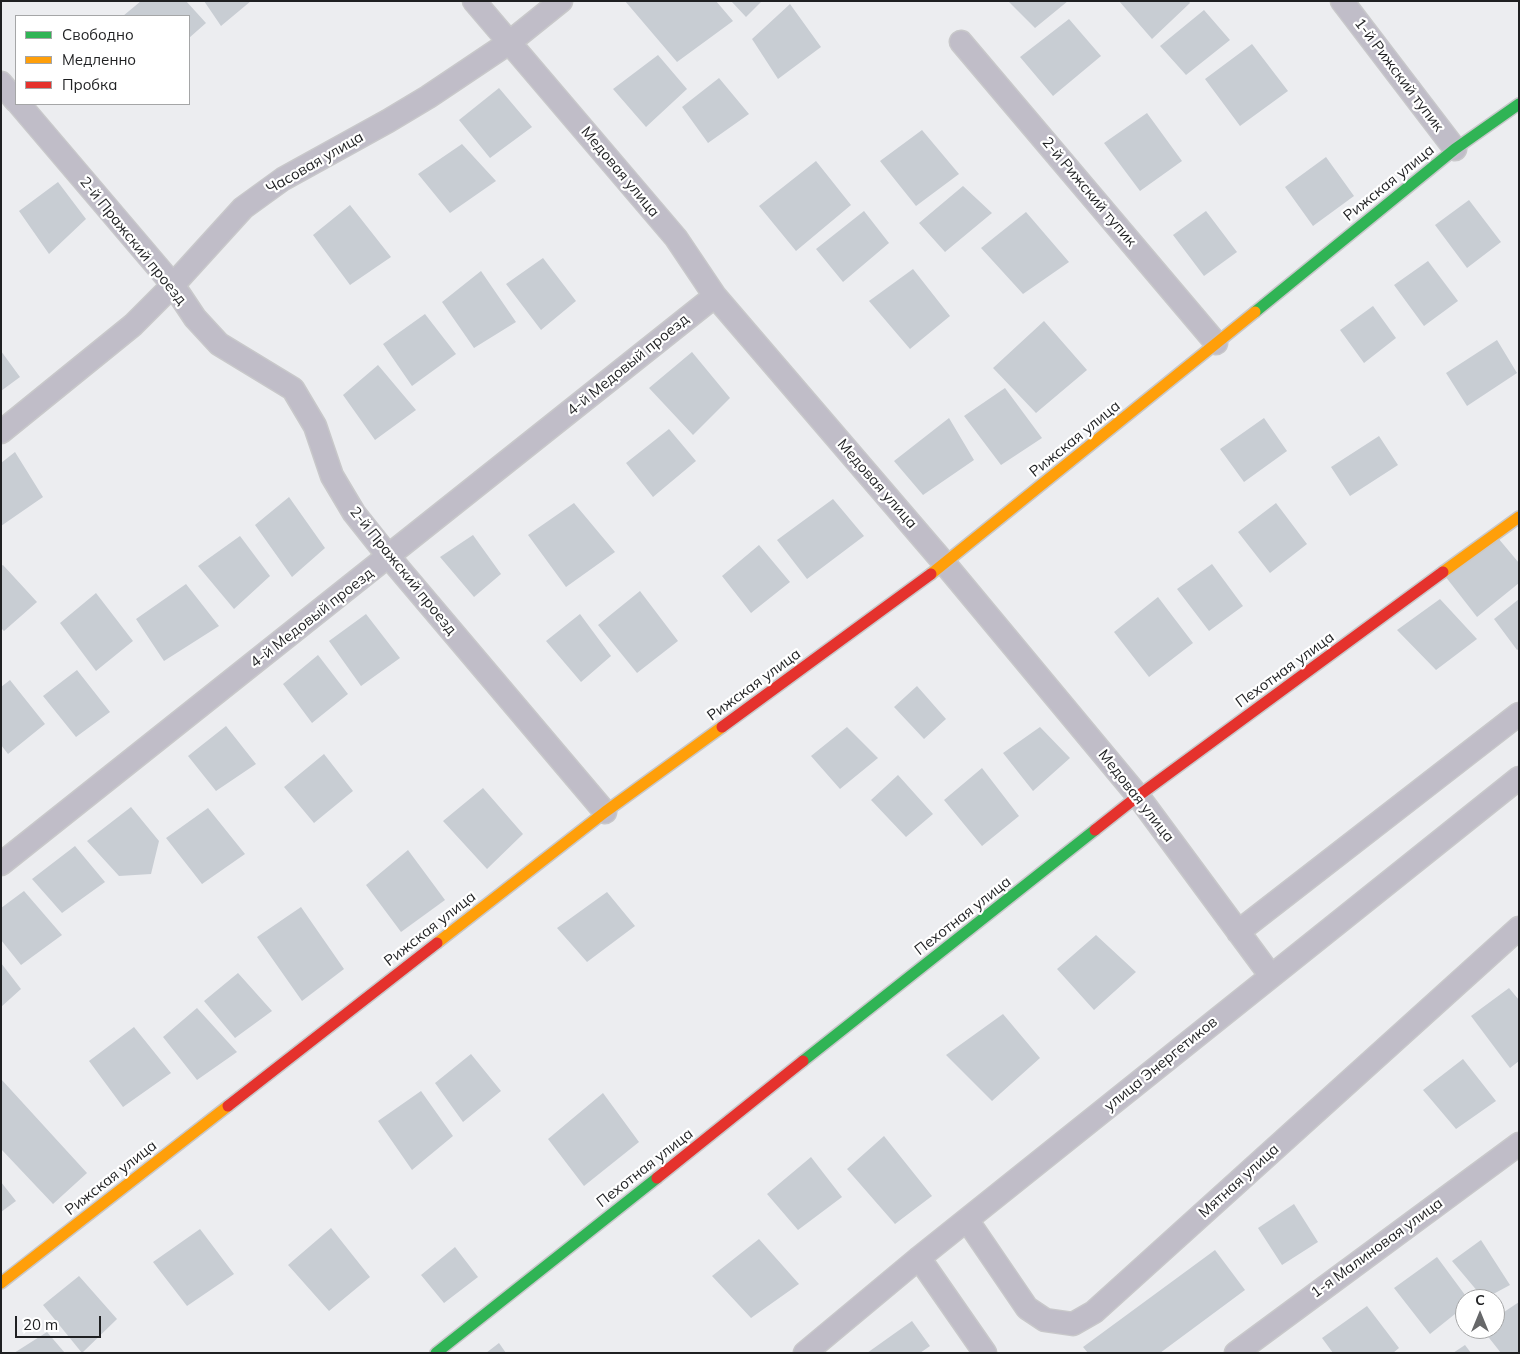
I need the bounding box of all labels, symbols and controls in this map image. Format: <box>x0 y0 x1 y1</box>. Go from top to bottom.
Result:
legend <box>15 15 190 105</box>
street label: 1-й Рижский тупик <box>1351 15 1447 135</box>
text: Свободно <box>62 25 134 44</box>
text: Медленно <box>62 50 136 69</box>
text: Пробка <box>62 75 117 94</box>
street label: Медовая улица <box>577 123 663 221</box>
street label: Часовая улица <box>263 128 367 198</box>
street label: 2-й Рижский тупик <box>1038 134 1140 250</box>
street label: Рижская улица <box>1340 141 1438 225</box>
street label: 2-й Пражский проезд <box>76 173 190 309</box>
street label: 4-й Медовый проезд <box>563 310 693 420</box>
street label: Рижская улица <box>1026 397 1124 481</box>
street label: Медовая улица <box>833 436 921 532</box>
street label: 2-й Пражский проезд <box>346 503 460 639</box>
street label: 4-й Медовый проезд <box>247 564 377 672</box>
street label: Пехотная улица <box>1232 628 1338 712</box>
street label: Рижская улица <box>704 645 804 725</box>
street label: Медовая улица <box>1094 746 1178 846</box>
street label: Пехотная улица <box>911 873 1015 959</box>
street label: Рижская улица <box>381 888 479 970</box>
street label: улица Энергетиков <box>1101 1013 1221 1115</box>
street label: Пехотная улица <box>593 1125 697 1211</box>
street label: Рижская улица <box>62 1137 160 1219</box>
street label: Мятная улица <box>1195 1140 1283 1222</box>
street label: 1-я Малиновая улица <box>1308 1194 1446 1302</box>
north arrow <box>1455 1289 1505 1339</box>
text: С <box>1475 1291 1485 1309</box>
scale bar <box>18 1306 104 1338</box>
text: 20 m <box>23 1315 58 1334</box>

